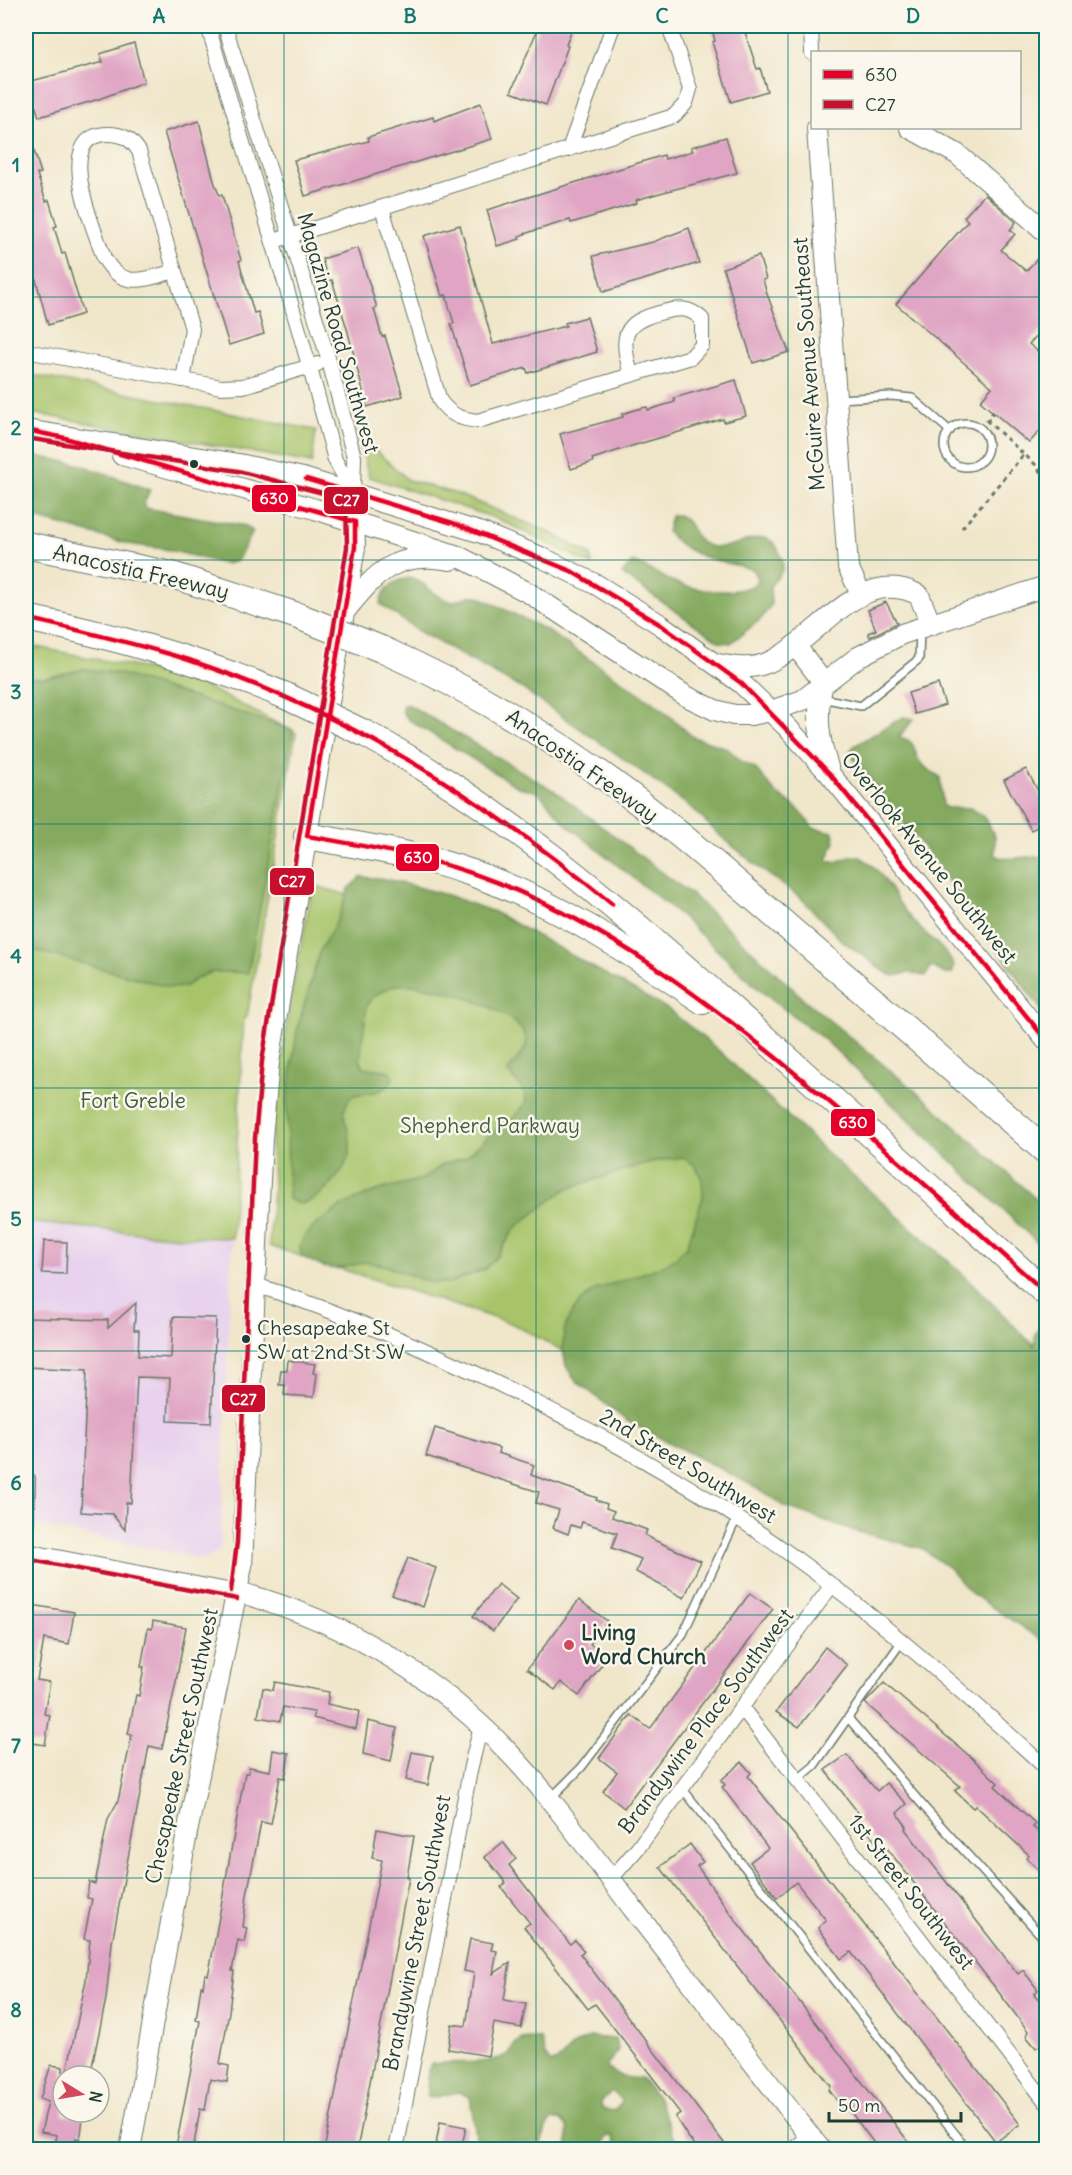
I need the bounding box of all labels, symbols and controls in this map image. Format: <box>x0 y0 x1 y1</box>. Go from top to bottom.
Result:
text: A <box>153 3 166 28</box>
text: B <box>403 3 417 28</box>
text: C <box>655 3 669 28</box>
text: D <box>906 3 920 28</box>
legend <box>811 51 1021 129</box>
text: 630 <box>865 63 897 86</box>
text: C27 <box>865 93 896 116</box>
text: 1 <box>12 152 20 177</box>
street label: Magazine Road Southwest <box>291 209 386 456</box>
street label: McGuire Avenue Southeast <box>786 236 831 492</box>
text: 2 <box>11 415 22 440</box>
unlabelled marker <box>188 458 200 470</box>
line badge: 630 <box>251 484 297 513</box>
line badge: C27 <box>323 486 369 515</box>
text: 630 <box>260 488 288 508</box>
text: C27 <box>332 490 360 510</box>
street label: Anacostia Freeway <box>50 538 232 605</box>
text: 3 <box>10 679 22 704</box>
street label: Anacostia Freeway <box>501 703 664 828</box>
street label: Overlook Avenue Southwest <box>836 746 1023 969</box>
line badge: 630 <box>395 843 440 872</box>
text: 630 <box>404 847 432 867</box>
line badge: C27 <box>269 867 315 896</box>
text: C27 <box>278 871 306 891</box>
text: 4 <box>10 943 22 968</box>
park label: Fort Greble <box>80 1087 186 1114</box>
line badge: 630 <box>830 1108 876 1137</box>
park label: Shepherd Parkway <box>400 1112 580 1139</box>
text: 630 <box>839 1112 867 1132</box>
text: 5 <box>10 1206 22 1231</box>
place label: Chesapeake St SW at 2nd St SW <box>257 1315 405 1364</box>
marker: Chesapeake St SW at 2nd St SW <box>240 1333 252 1345</box>
line badge: C27 <box>221 1384 266 1413</box>
text: C27 <box>229 1389 257 1409</box>
street label: 2nd Street Southwest <box>595 1402 781 1529</box>
text: 6 <box>10 1470 22 1495</box>
street label: Brandywine Place Southwest <box>612 1603 799 1839</box>
street label: Chesapeake Street Southwest <box>139 1606 224 1886</box>
place label: Living Word Church <box>581 1619 706 1670</box>
marker: Living Word Church <box>562 1638 576 1652</box>
text: 7 <box>11 1733 21 1758</box>
street label: Brandywine Street Southwest <box>376 1793 457 2073</box>
street label: 1st Street Southwest <box>842 1808 981 1975</box>
text: 8 <box>10 1997 22 2022</box>
north arrow <box>51 2064 111 2124</box>
scale bar <box>829 2085 961 2123</box>
text: N <box>85 2090 107 2104</box>
text: 50 m <box>838 2094 880 2117</box>

